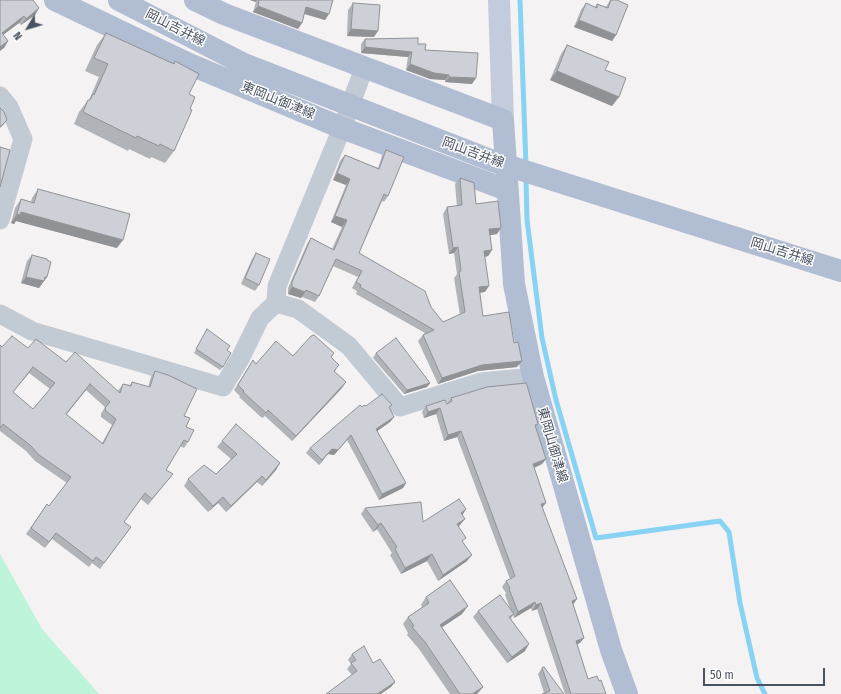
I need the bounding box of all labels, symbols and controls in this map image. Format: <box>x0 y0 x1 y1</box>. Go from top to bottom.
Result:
street label: 岡山吉井線 <box>143 6 207 50</box>
north arrow <box>8 8 48 48</box>
text: N <box>11 29 25 42</box>
street label: 東岡山御津線 <box>239 79 317 123</box>
street label: 岡山吉井線 <box>440 135 506 171</box>
street label: 岡山吉井線 <box>749 235 815 269</box>
street label: 東岡山御津線 <box>534 405 570 485</box>
scale bar <box>705 660 827 686</box>
text: 50 m <box>710 668 734 682</box>

